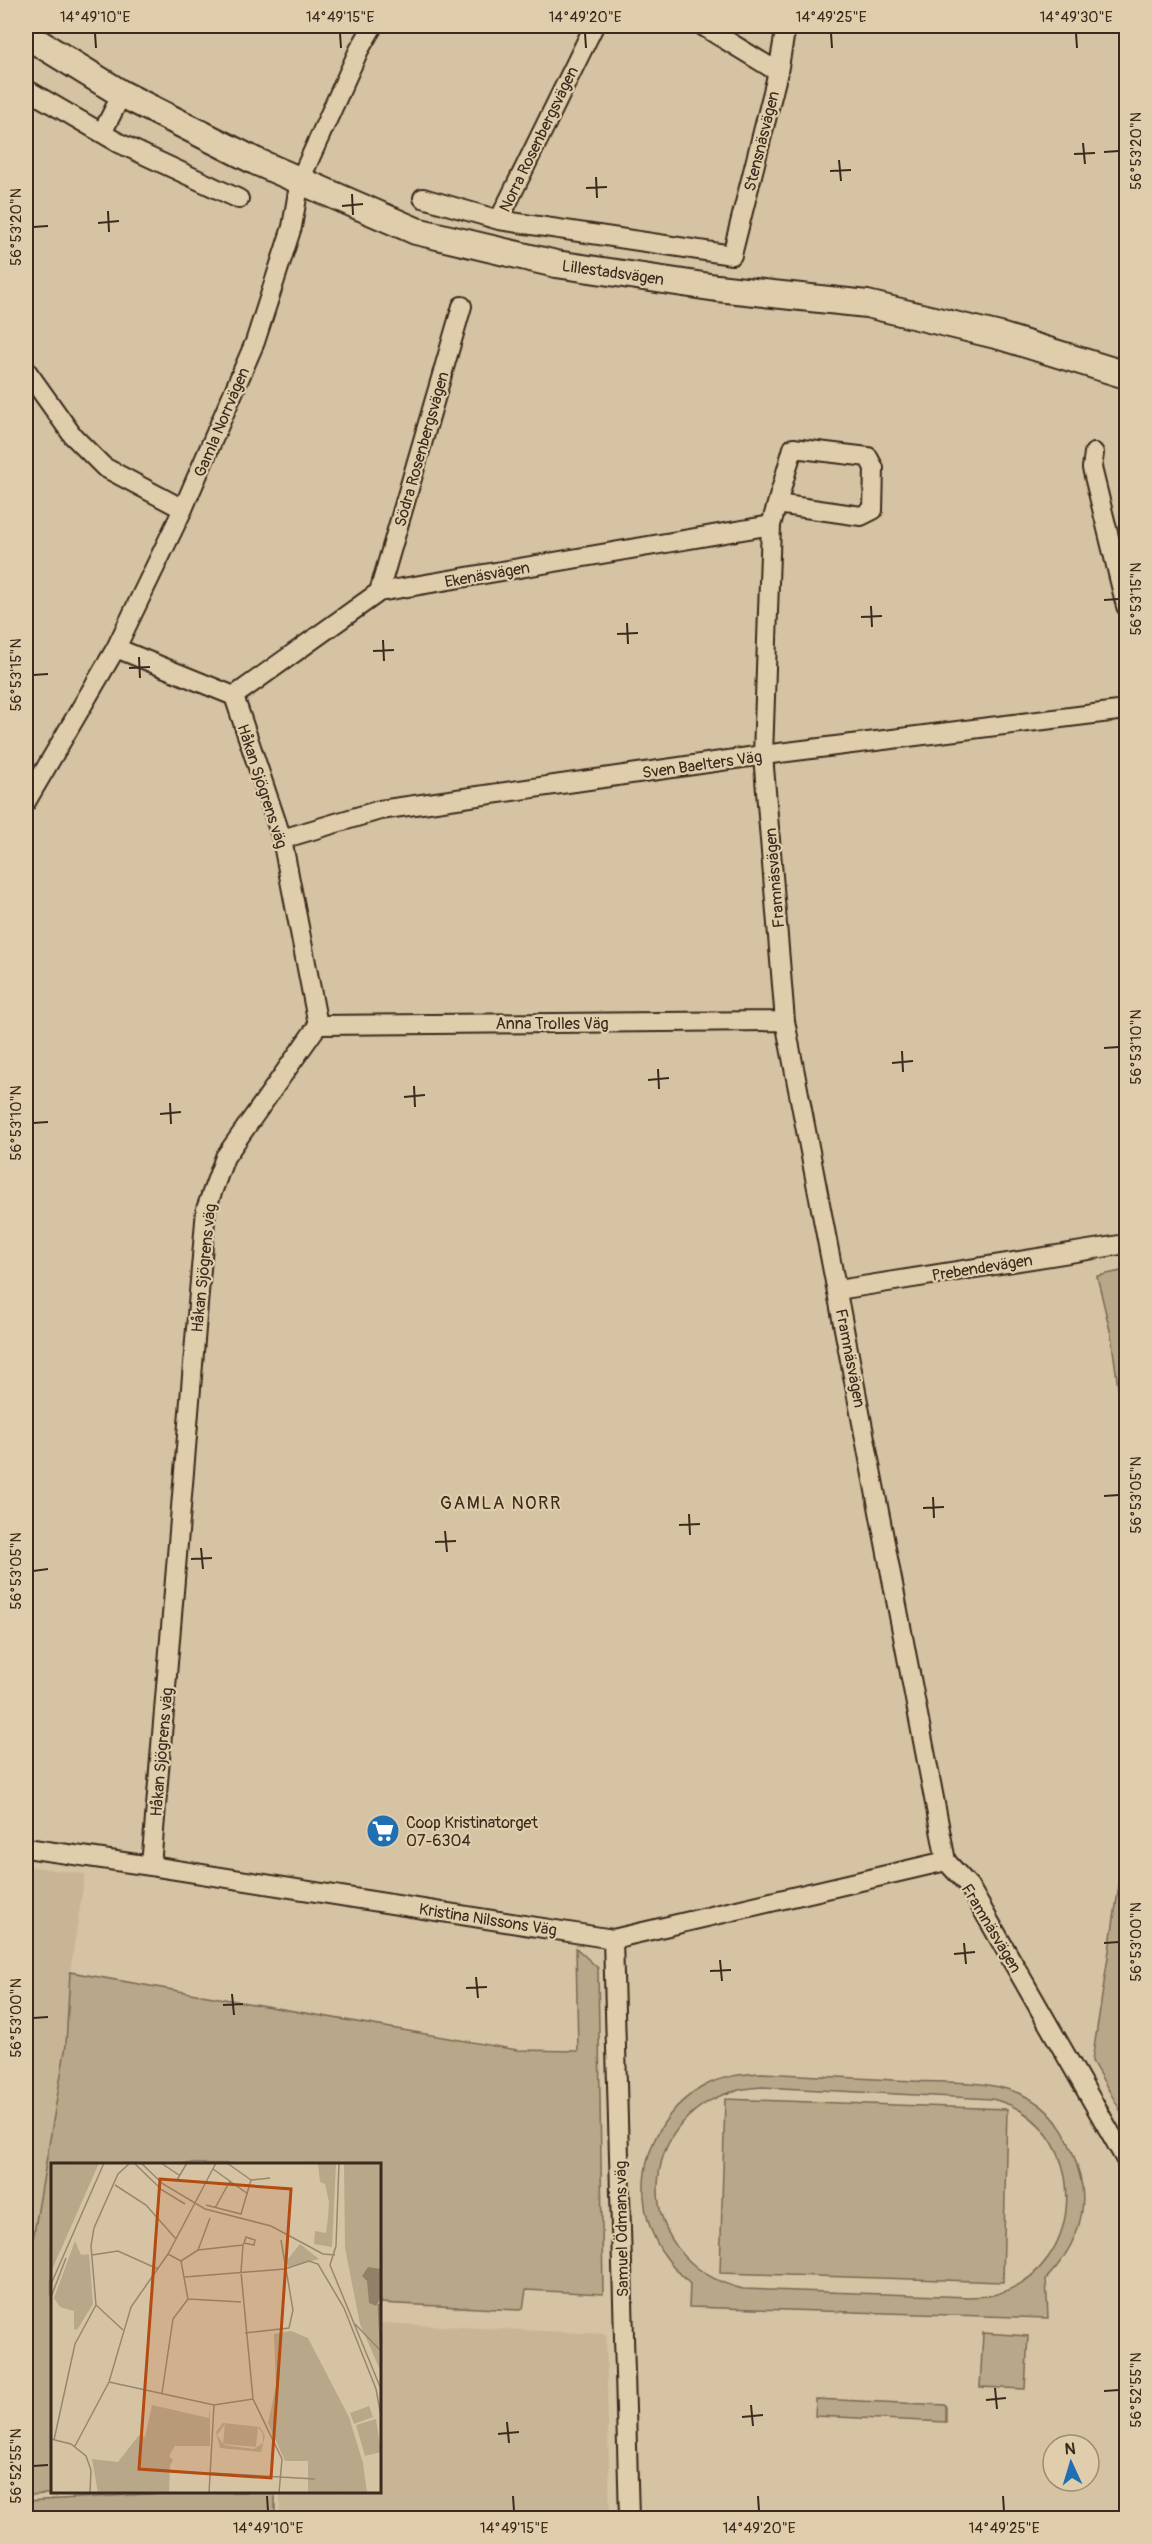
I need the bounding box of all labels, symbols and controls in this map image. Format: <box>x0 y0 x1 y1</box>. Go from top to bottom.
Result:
text: 14°49'10"E <box>60 8 130 27</box>
text: 14°49'15"E <box>306 8 374 27</box>
text: 14°49'20"E <box>548 8 622 27</box>
text: 14°49'25"E <box>796 8 867 27</box>
text: 14°49'30"E <box>1039 8 1113 27</box>
street label: Norra Rosenbergsvägen <box>495 63 583 216</box>
street label: Stensnäsvägen <box>740 89 784 193</box>
text: 56°53'20"N <box>1127 112 1146 190</box>
text: 56°53'20"N <box>7 188 26 266</box>
street label: Lillestadsvägen <box>561 256 665 290</box>
street label: Gamla Norrvägen <box>190 364 254 480</box>
street label: Södra Rosenbergsvägen <box>390 369 454 529</box>
street label: Ekenäsvägen <box>443 558 531 592</box>
text: 56°53'15"N <box>1127 562 1146 636</box>
text: 56°53'15"N <box>7 638 26 712</box>
street label: Håkan Sjögrens väg <box>233 722 292 851</box>
street label: Sven Baelters Väg <box>641 747 763 783</box>
street label: Framnäsvägen <box>761 827 789 929</box>
text: 56°53'10"N <box>1127 1009 1146 1085</box>
street label: Anna Trolles Väg <box>495 1014 609 1034</box>
text: 56°53'10"N <box>7 1085 26 1161</box>
street label: Håkan Sjögrens väg <box>187 1203 221 1334</box>
street label: Prebendevägen <box>930 1250 1034 1286</box>
street label: Framnäsvägen <box>831 1307 869 1409</box>
text: 56°53'05"N <box>1127 1456 1146 1534</box>
district label: GAMLA NORR <box>440 1492 562 1515</box>
text: 56°53'05"N <box>7 1532 26 1610</box>
street label: Håkan Sjögrens väg <box>146 1687 178 1817</box>
supermarket icon: Coop Kristinatorget 07-6304 <box>365 1813 401 1849</box>
place label: Coop Kristinatorget 07-6304 <box>406 1813 538 1851</box>
street label: Framnäsvägen <box>957 1880 1026 1977</box>
street label: Kristina Nilssons Väg <box>417 1899 558 1941</box>
text: 56°53'00"N <box>1127 1902 1146 1982</box>
text: 56°53'00"N <box>7 1978 26 2058</box>
street label: Samuel Ödmans väg <box>611 2161 633 2297</box>
inset map <box>51 2163 381 2493</box>
text: 56°52'55"N <box>1127 2352 1146 2428</box>
text: 56°52'55"N <box>7 2428 26 2504</box>
north arrow <box>1041 2433 1101 2493</box>
text: N <box>1064 2439 1076 2459</box>
text: 14°49'10"E <box>233 2519 303 2538</box>
text: 14°49'15"E <box>480 2519 548 2538</box>
text: 14°49'20"E <box>722 2519 796 2538</box>
text: 14°49'25"E <box>969 2519 1040 2538</box>

